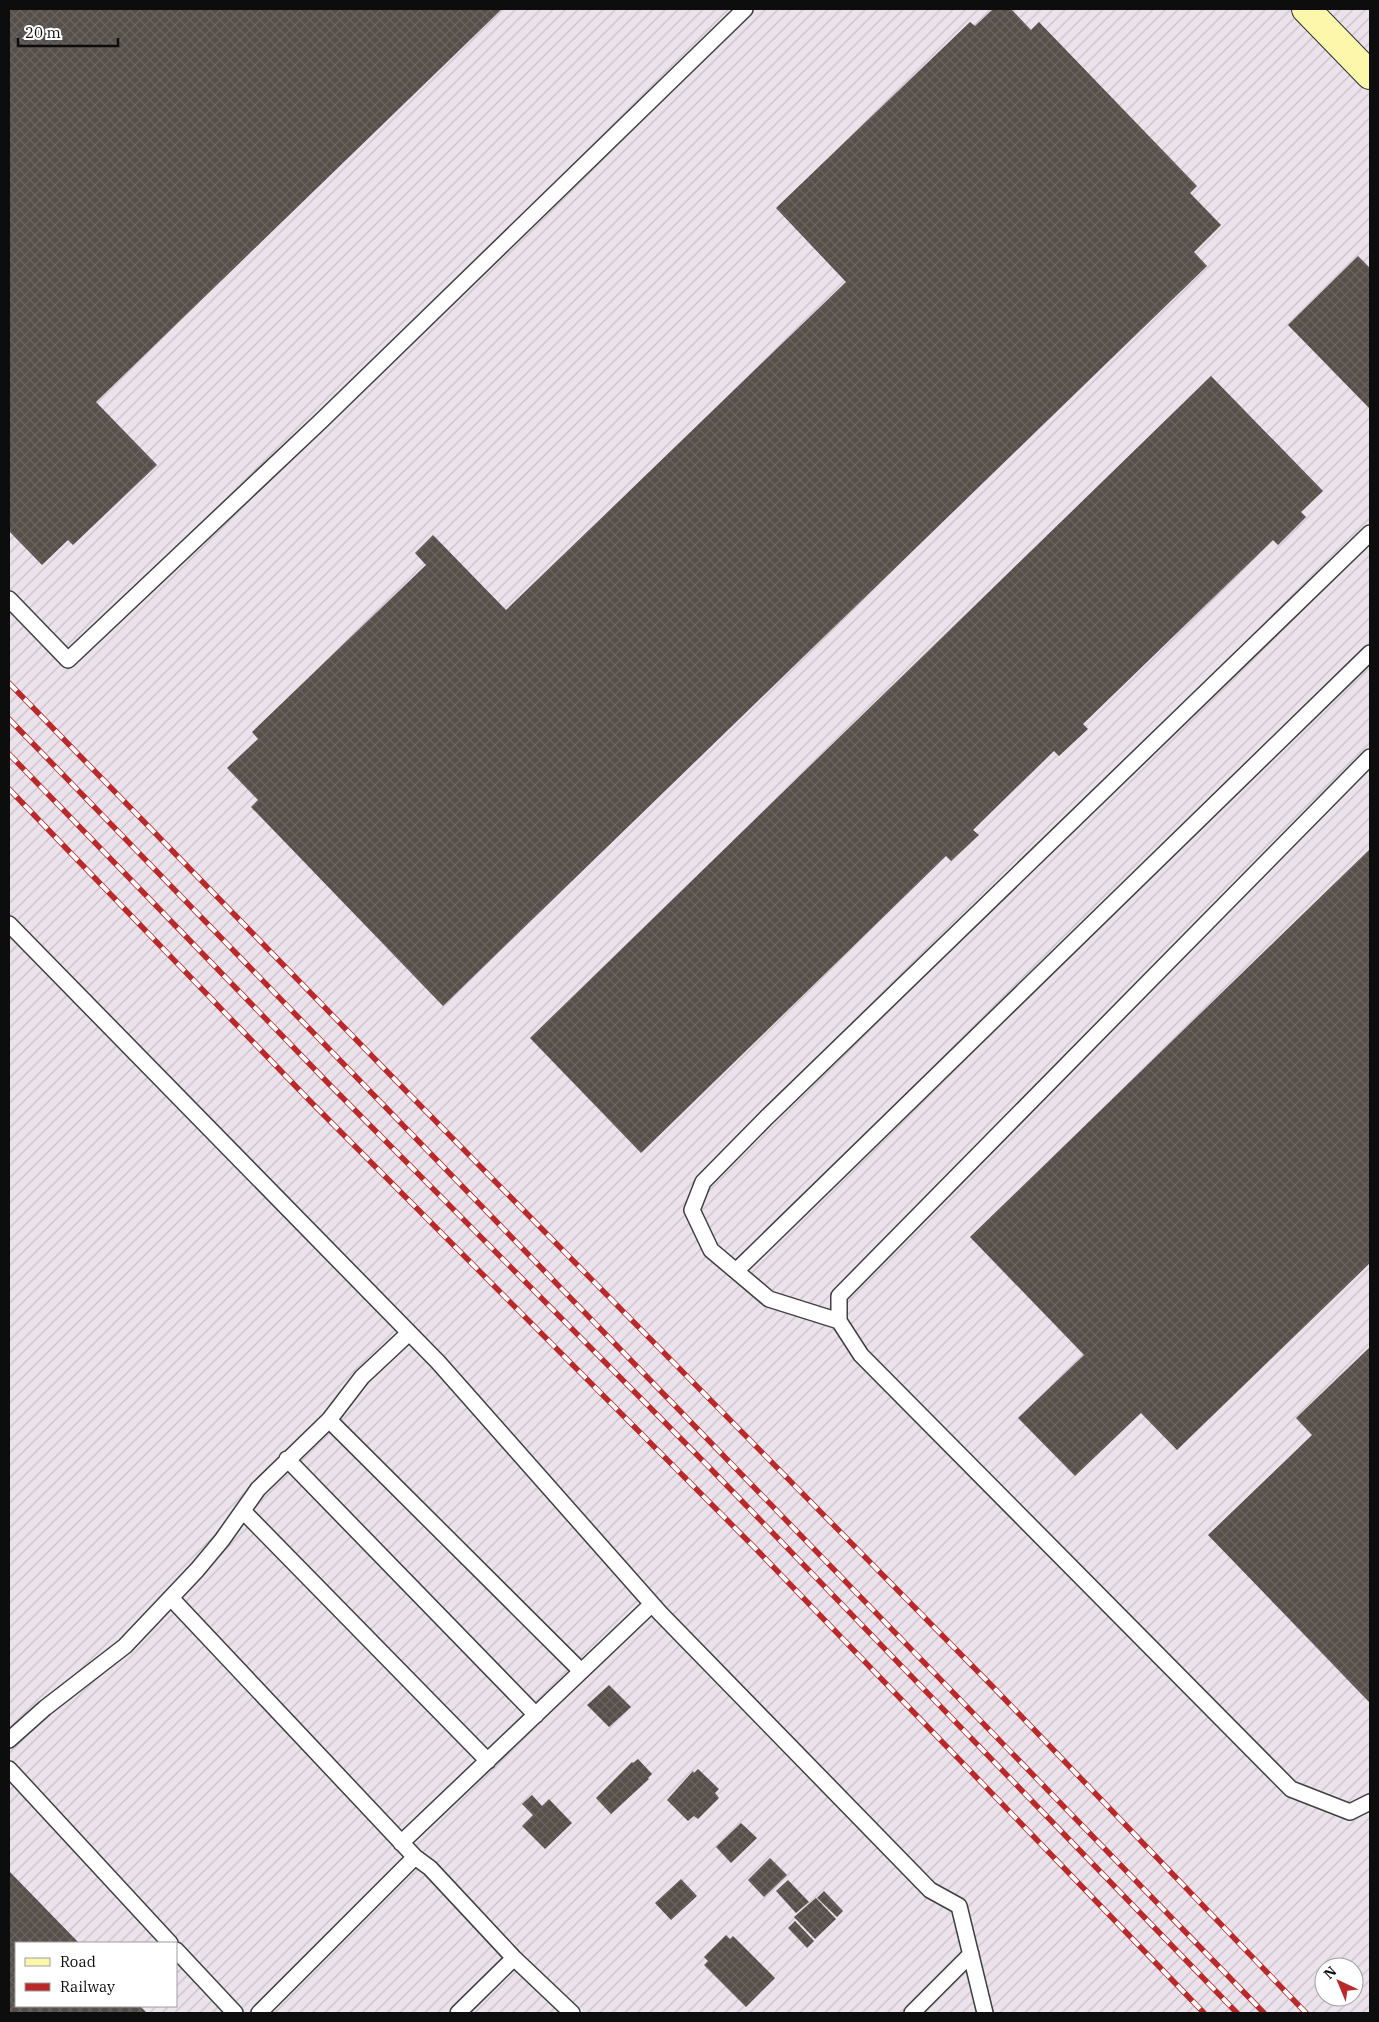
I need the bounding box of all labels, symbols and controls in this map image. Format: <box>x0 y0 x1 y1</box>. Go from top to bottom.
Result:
scale bar <box>18 15 118 47</box>
text: 20 m <box>25 23 61 42</box>
legend <box>15 1942 178 2007</box>
text: Road <box>60 1952 96 1971</box>
north arrow <box>1314 1957 1364 2007</box>
text: N <box>1320 1962 1340 1983</box>
text: Railway <box>60 1977 115 1996</box>

